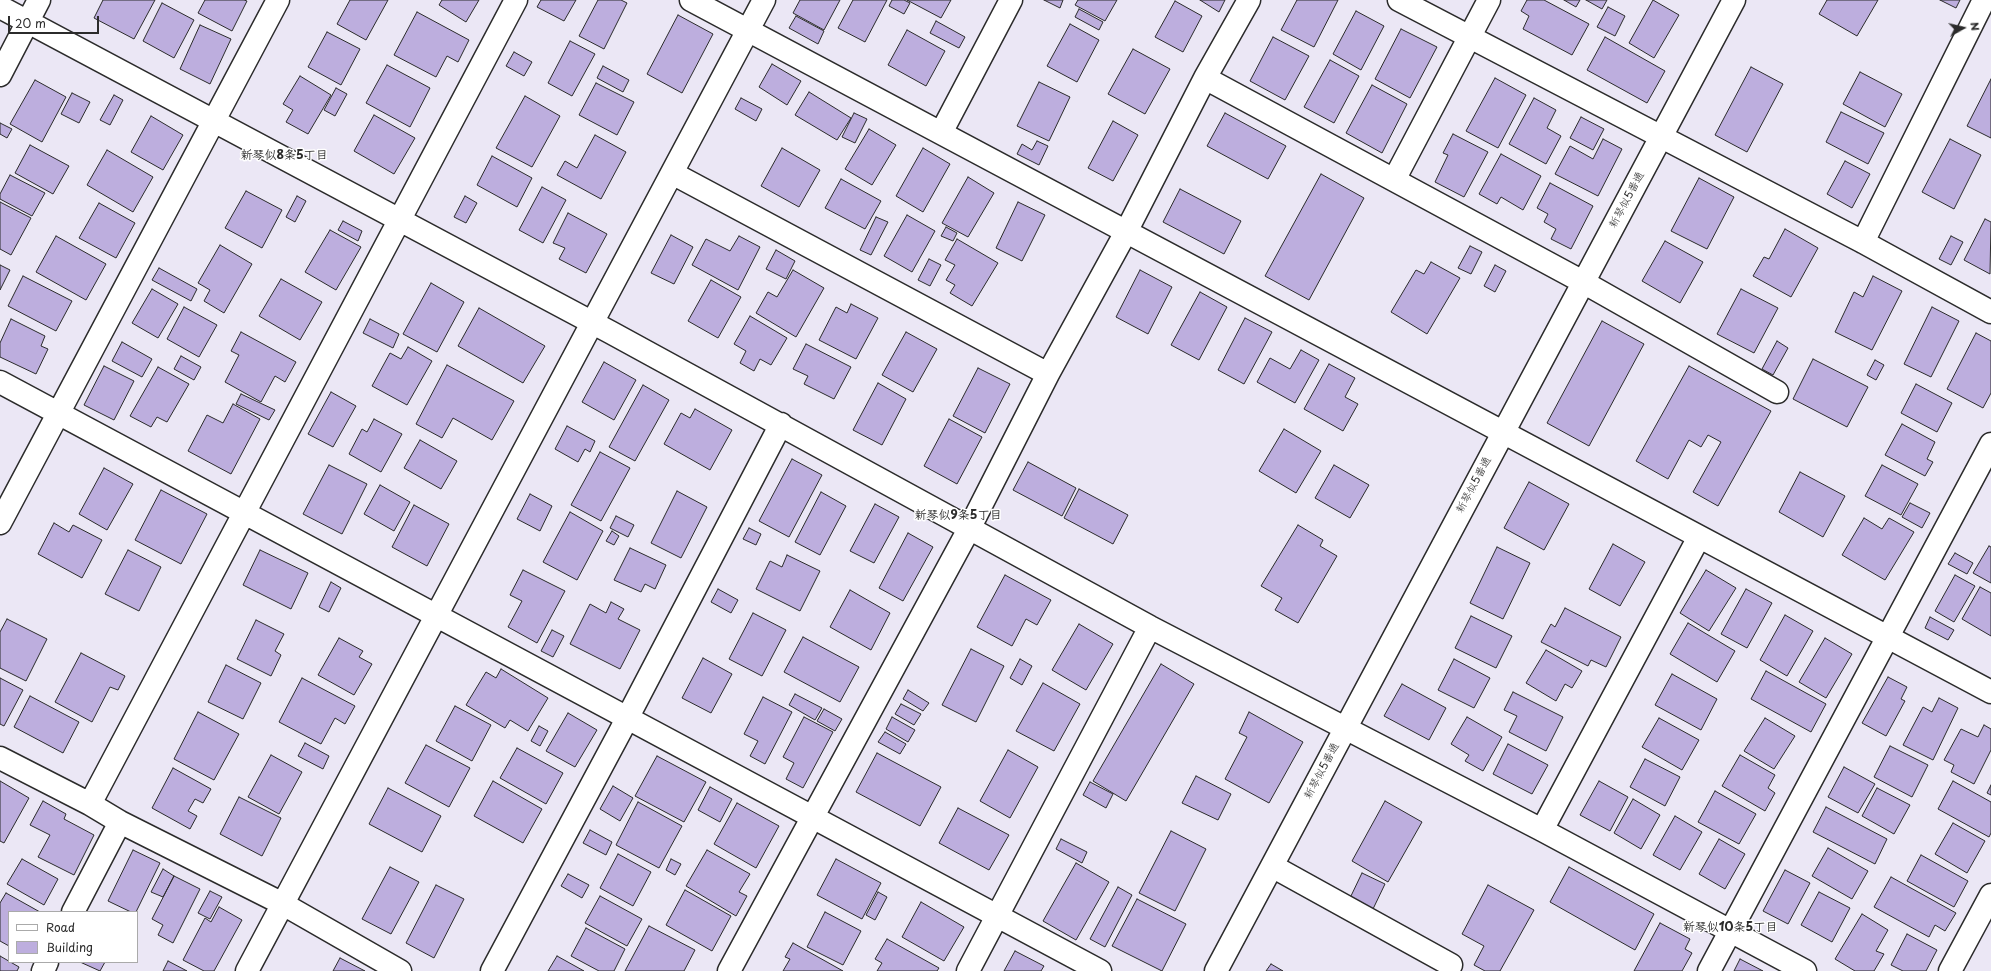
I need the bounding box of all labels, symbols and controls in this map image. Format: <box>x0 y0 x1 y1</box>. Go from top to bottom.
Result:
scale bar <box>10 8 101 34</box>
north arrow <box>1943 8 1983 48</box>
text: 20 m <box>15 14 46 32</box>
text: N <box>1966 21 1984 32</box>
district label: 新琴似8条5丁目 <box>240 149 328 163</box>
street label: 新琴似5番通 <box>1607 169 1647 231</box>
street label: 新琴似5番通 <box>1454 454 1494 516</box>
district label: 新琴似9条5丁目 <box>915 509 1001 523</box>
street label: 新琴似5番通 <box>1302 740 1342 802</box>
legend <box>8 911 138 963</box>
text: Road <box>46 918 75 936</box>
district label: 新琴似10条5丁目 <box>1683 921 1777 935</box>
text: Building <box>46 938 93 956</box>

